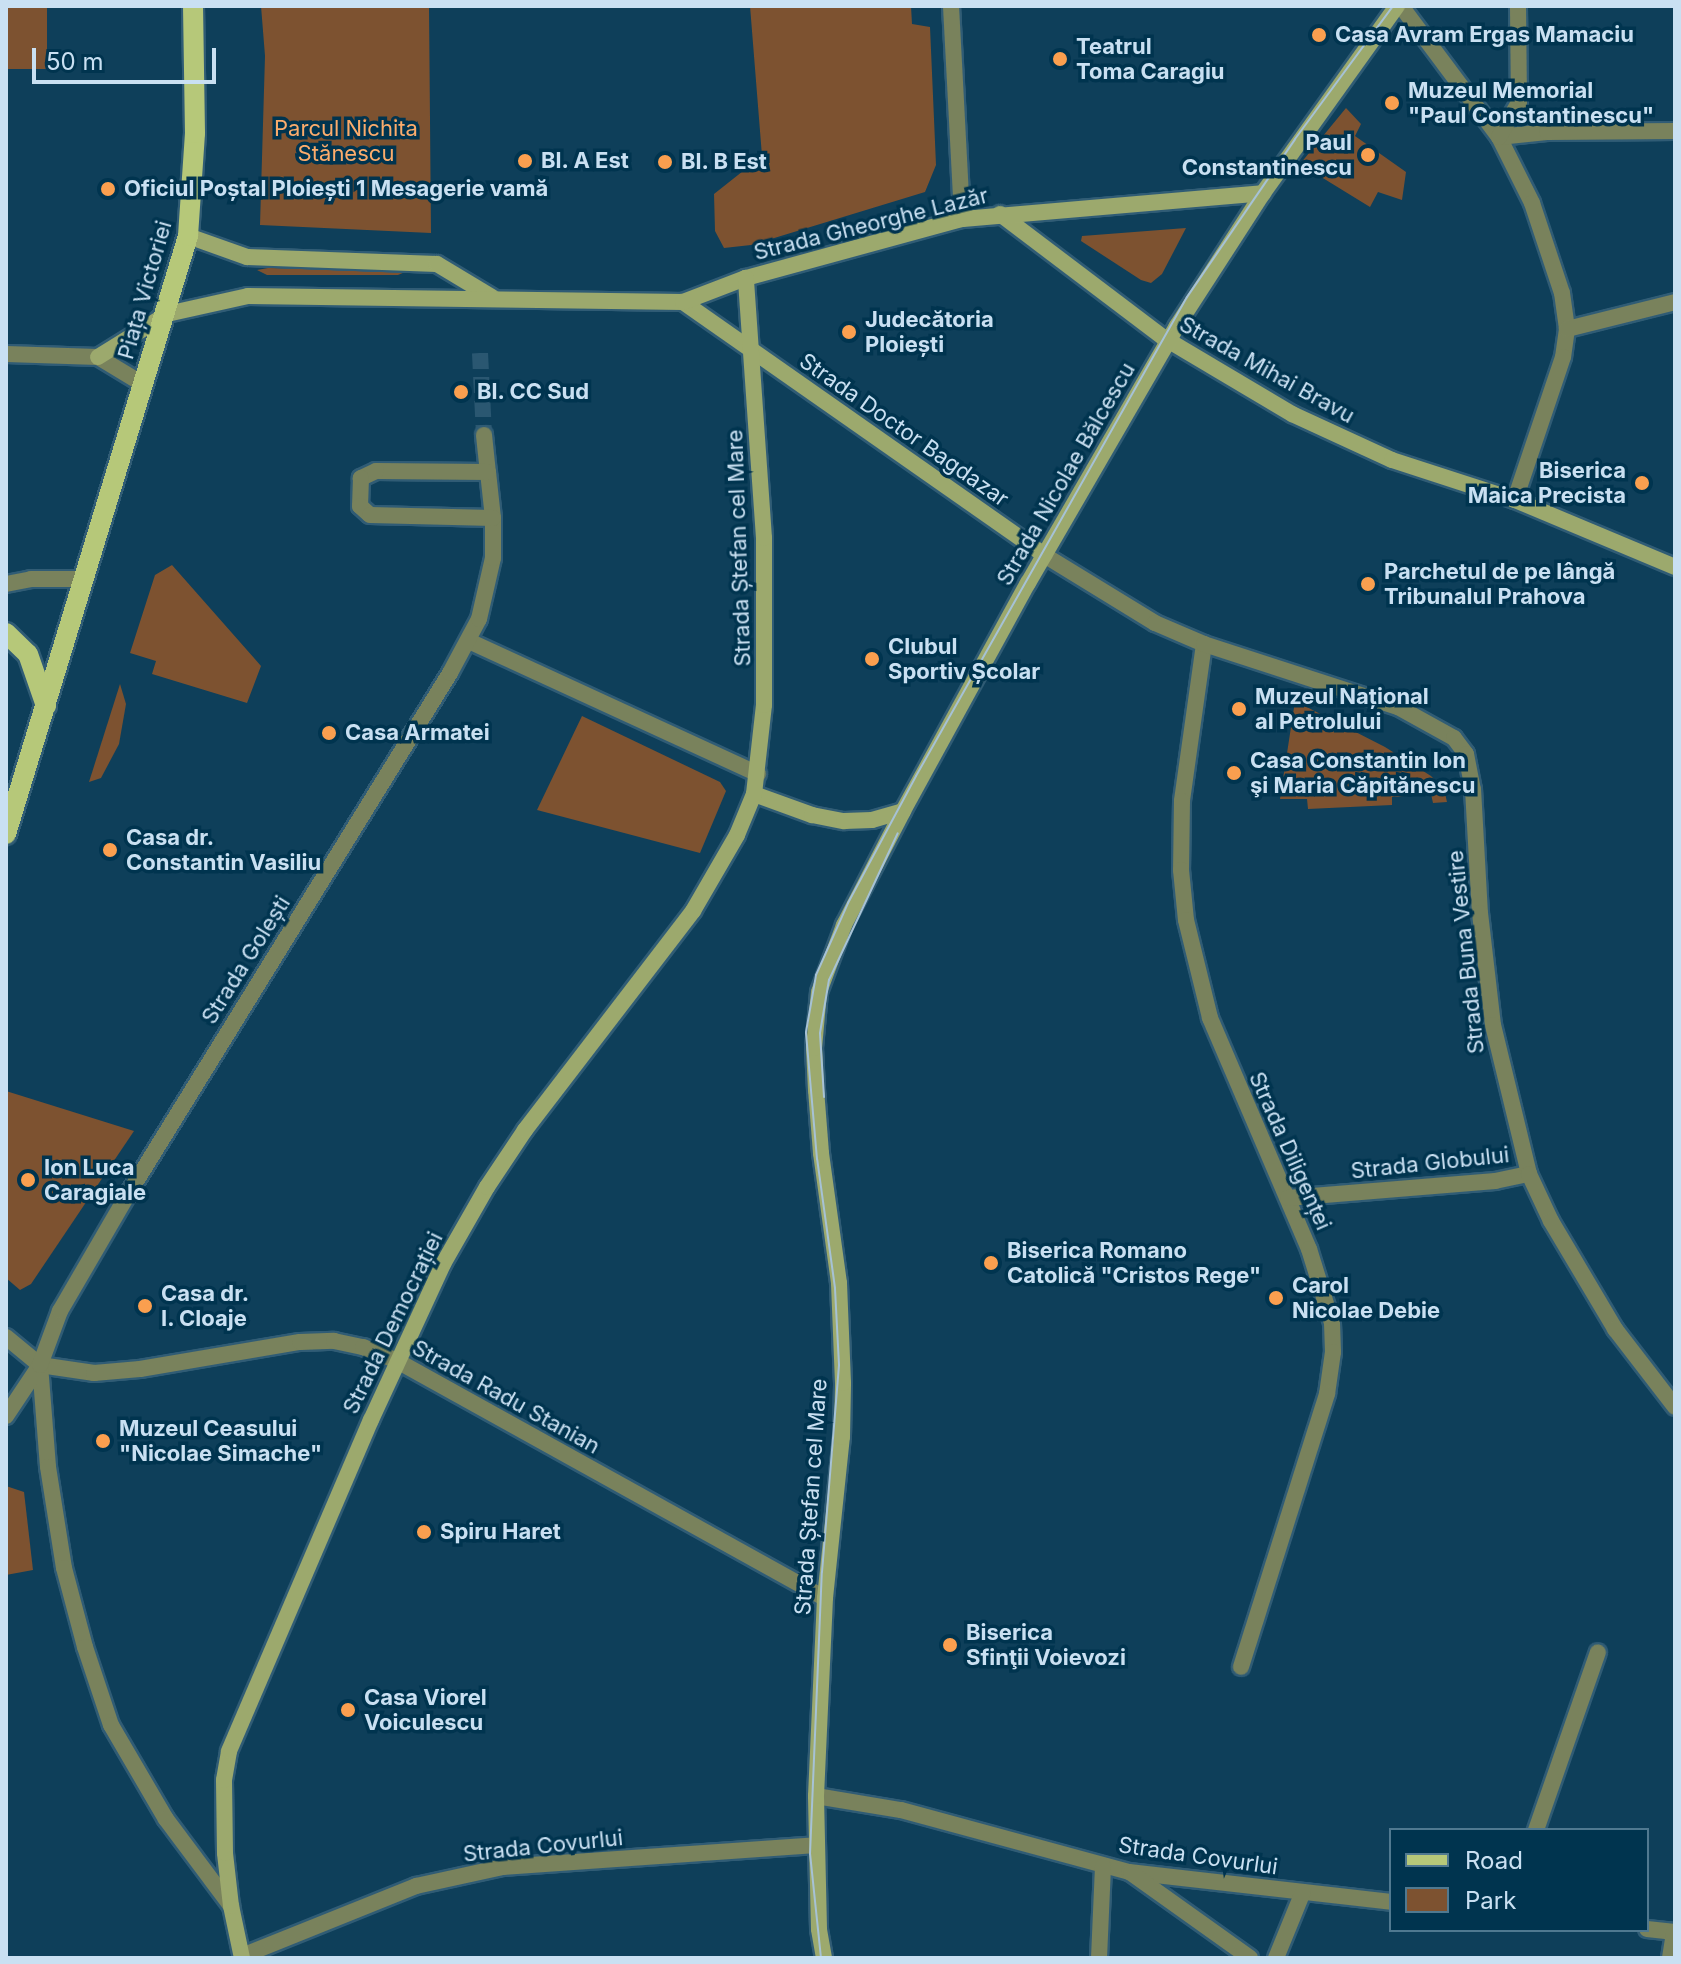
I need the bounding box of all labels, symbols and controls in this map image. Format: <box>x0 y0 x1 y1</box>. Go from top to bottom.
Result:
place label: Casa Avram Ergas Mamaciu <box>1335 22 1634 48</box>
marker: Casa Avram Ergas Mamaciu <box>1310 26 1328 44</box>
scale bar <box>36 32 220 82</box>
place label: Teatrul Toma Caragiu <box>1076 33 1225 84</box>
text: 50 m <box>46 47 104 76</box>
marker: Teatrul Toma Caragiu <box>1051 50 1069 68</box>
place label: Muzeul Memorial "Paul Constantinescu" <box>1408 77 1654 128</box>
marker: Muzeul Memorial "Paul Constantinescu" <box>1383 94 1401 112</box>
park label: Parcul Nichita Stănescu <box>274 115 418 166</box>
place label: Paul Constantinescu <box>1182 129 1352 180</box>
marker: Paul Constantinescu <box>1359 146 1377 164</box>
place label: Bl. A Est <box>541 148 629 174</box>
place label: Bl. B Est <box>681 149 768 175</box>
marker: Bl. A Est <box>516 152 534 170</box>
marker: Bl. B Est <box>656 153 674 171</box>
place label: Oficiul Poștal Ploiești 1 Mesagerie vamă <box>124 176 548 202</box>
marker: Oficiul Poștal Ploiești 1 Mesagerie vamă <box>99 180 117 198</box>
street label: Strada Gheorghe Lazăr <box>751 182 991 266</box>
street label: Piața Victoriei <box>113 218 177 362</box>
place label: Judecătoria Ploiești <box>865 306 994 358</box>
street label: Strada Mihai Bravu <box>1175 311 1359 429</box>
marker: Judecătoria Ploiești <box>840 323 858 341</box>
street label: Strada Doctor Bagdazar <box>794 348 1014 512</box>
street label: Strada Nicolae Bălcescu <box>991 358 1141 590</box>
place label: Bl. CC Sud <box>477 379 590 405</box>
marker: Bl. CC Sud <box>452 383 470 401</box>
street label: Strada Ștefan cel Mare <box>722 429 756 667</box>
place label: Biserica Maica Precista <box>1468 457 1626 508</box>
marker: Biserica Maica Precista <box>1633 474 1651 492</box>
place label: Parchetul de pe lângă Tribunalul Prahova <box>1384 558 1615 610</box>
marker: Parchetul de pe lângă Tribunalul Prahova <box>1359 575 1377 593</box>
place label: Clubul Sportiv Școlar <box>888 633 1040 684</box>
marker: Clubul Sportiv Școlar <box>863 650 881 668</box>
place label: Muzeul Național al Petrolului <box>1255 683 1429 734</box>
marker: Muzeul Național al Petrolului <box>1230 700 1248 718</box>
place label: Casa Armatei <box>345 720 490 746</box>
marker: Casa Armatei <box>320 724 338 742</box>
place label: Casa Constantin Ion şi Maria Căpitănescu <box>1250 747 1475 798</box>
marker: Casa Constantin Ion şi Maria Căpitănescu <box>1225 764 1243 782</box>
place label: Casa dr. Constantin Vasiliu <box>126 824 321 876</box>
marker: Casa dr. Constantin Vasiliu <box>101 841 119 859</box>
street label: Strada Buna Vestire <box>1442 849 1490 1055</box>
street label: Strada Golești <box>196 891 296 1029</box>
street label: Strada Diligenței <box>1243 1068 1337 1234</box>
street label: Strada Globului <box>1350 1142 1510 1184</box>
place label: Ion Luca Caragiale <box>44 1154 146 1206</box>
marker: Ion Luca Caragiale <box>19 1171 37 1189</box>
street label: Strada Democrației <box>338 1228 448 1418</box>
place label: Biserica Romano Catolică "Cristos Rege" <box>1007 1237 1261 1288</box>
marker: Biserica Romano Catolică "Cristos Rege" <box>982 1254 1000 1272</box>
place label: Carol Nicolae Debie <box>1292 1272 1440 1324</box>
place label: Casa dr. I. Cloaje <box>161 1280 249 1332</box>
marker: Carol Nicolae Debie <box>1267 1289 1285 1307</box>
marker: Casa dr. I. Cloaje <box>136 1297 154 1315</box>
street label: Strada Radu Stanian <box>408 1334 604 1460</box>
street label: Strada Ștefan cel Mare <box>790 1378 832 1616</box>
place label: Muzeul Ceasului "Nicolae Simache" <box>119 1415 322 1466</box>
marker: Muzeul Ceasului "Nicolae Simache" <box>94 1432 112 1450</box>
place label: Spiru Haret <box>440 1519 561 1545</box>
marker: Spiru Haret <box>415 1523 433 1541</box>
place label: Biserica Sfinţii Voievozi <box>966 1619 1126 1670</box>
marker: Biserica Sfinţii Voievozi <box>941 1636 959 1654</box>
place label: Casa Viorel Voiculescu <box>364 1684 487 1736</box>
marker: Casa Viorel Voiculescu <box>339 1701 357 1719</box>
street label: Strada Covurlui <box>462 1824 624 1868</box>
legend <box>1389 1828 1649 1932</box>
street label: Strada Covurlui <box>1117 1832 1279 1880</box>
text: Road <box>1465 1846 1523 1875</box>
text: Park <box>1465 1886 1516 1915</box>

